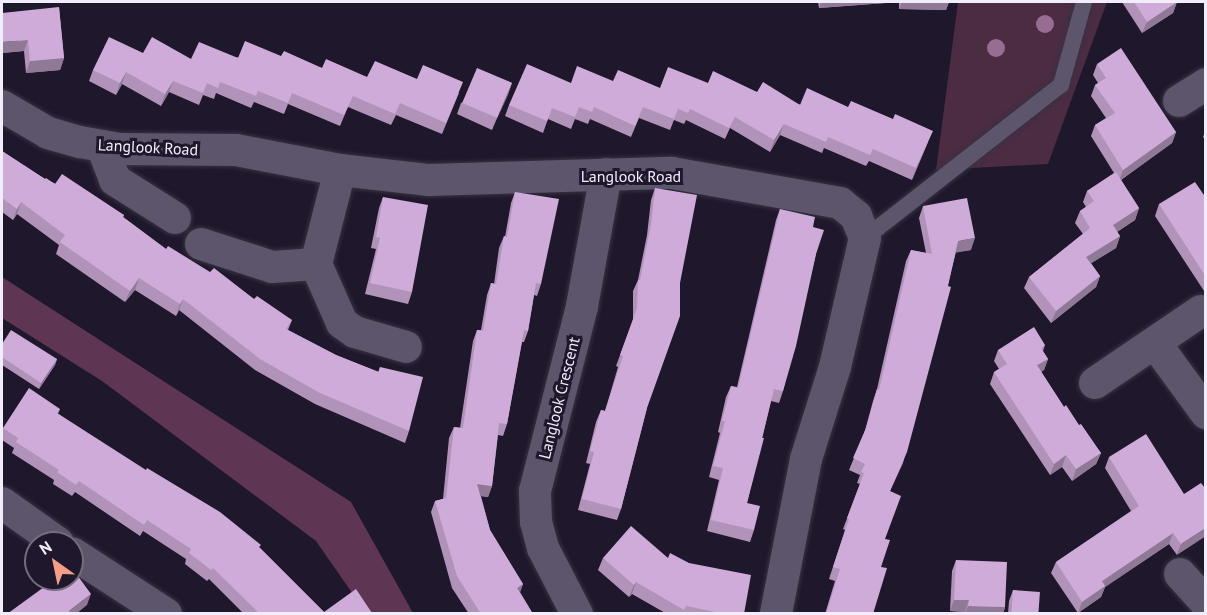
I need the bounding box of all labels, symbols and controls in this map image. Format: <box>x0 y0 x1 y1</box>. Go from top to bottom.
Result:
street label: Langlook Road <box>97 135 199 159</box>
street label: Langlook Road <box>581 166 681 186</box>
street label: Langlook Crescent <box>535 335 583 461</box>
north arrow <box>24 531 84 591</box>
text: N <box>35 536 55 559</box>

